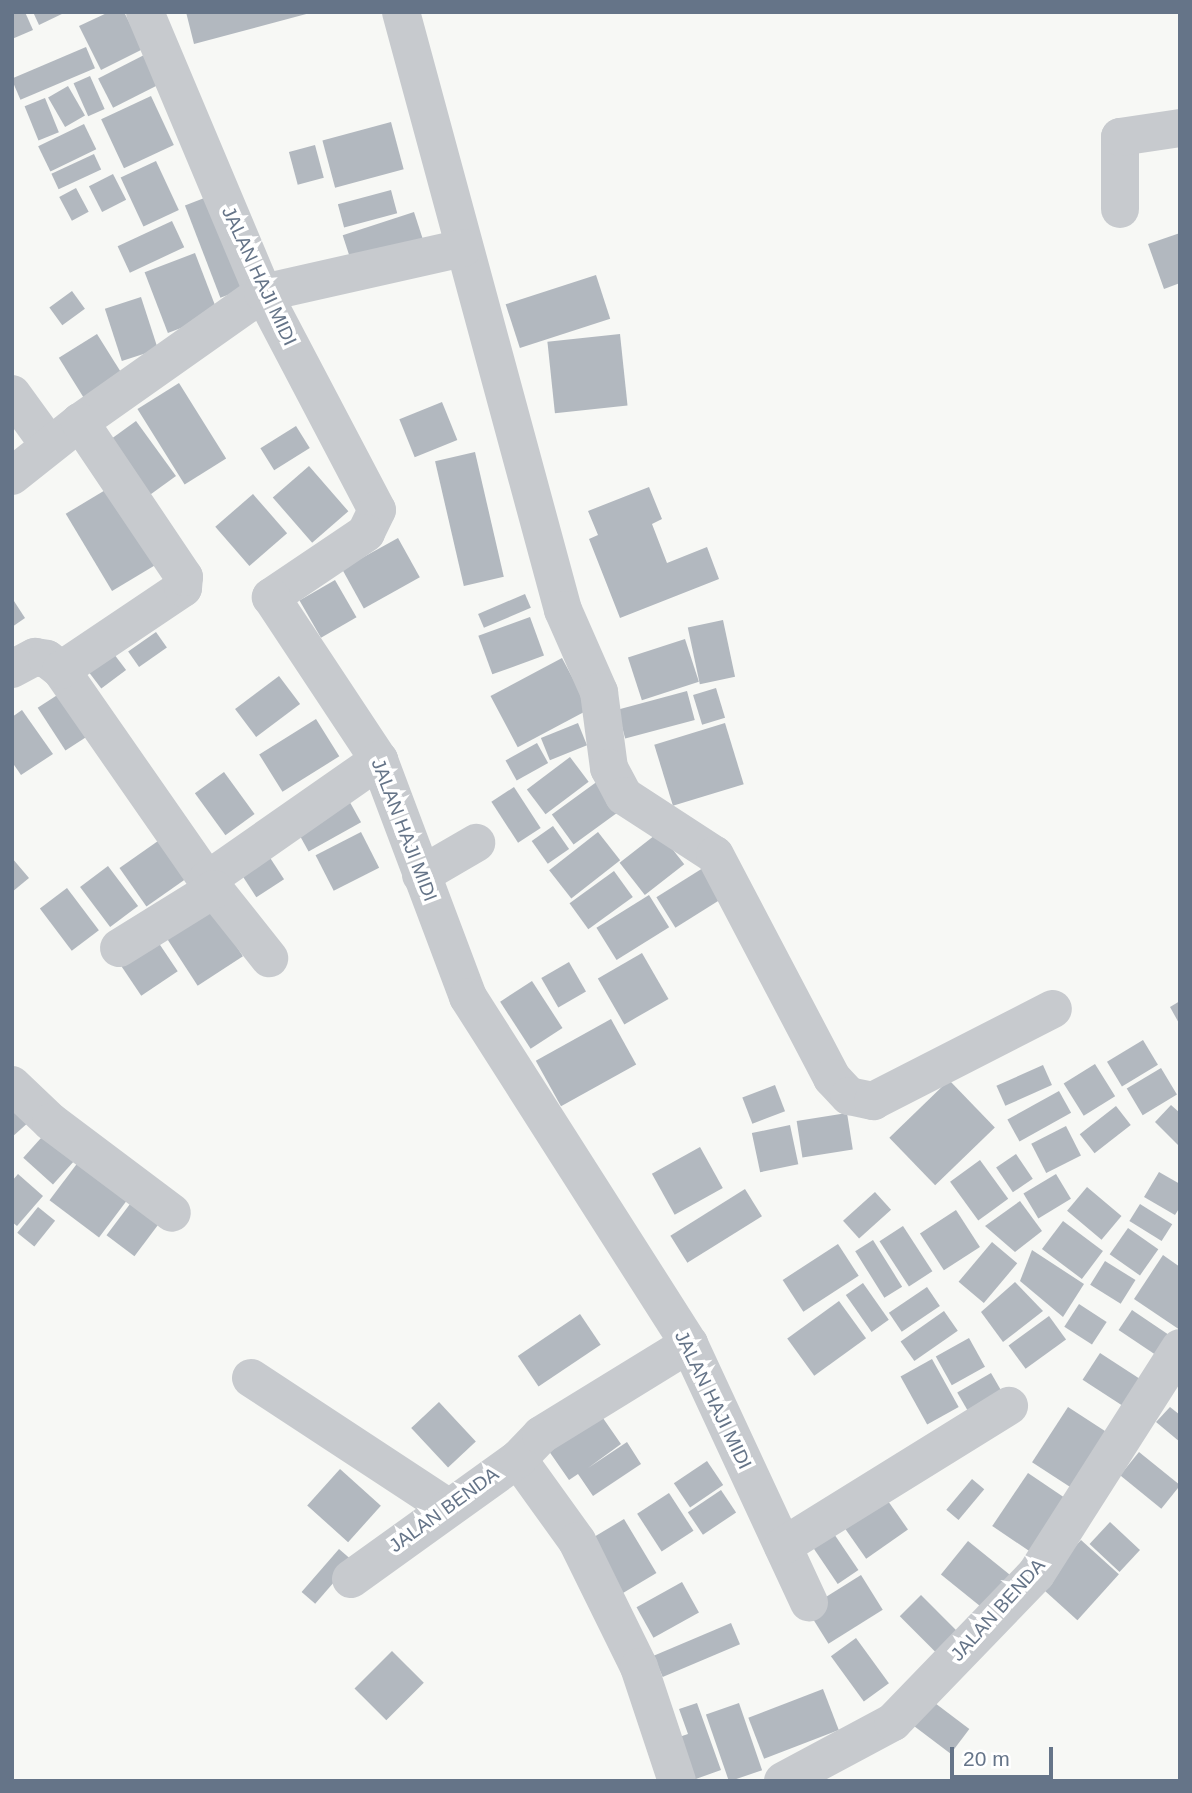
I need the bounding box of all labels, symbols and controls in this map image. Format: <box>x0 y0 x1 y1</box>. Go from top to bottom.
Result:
street label: JALAN HAJI MIDI <box>217 203 301 349</box>
street label: JALAN HAJI MIDI <box>366 755 442 905</box>
street label: JALAN HAJI MIDI <box>670 1327 756 1473</box>
street label: JALAN BENDA <box>385 1463 503 1557</box>
street label: JALAN BENDA <box>946 1554 1050 1666</box>
scale bar <box>954 1734 1057 1778</box>
text: 20 m <box>963 1747 1010 1770</box>

